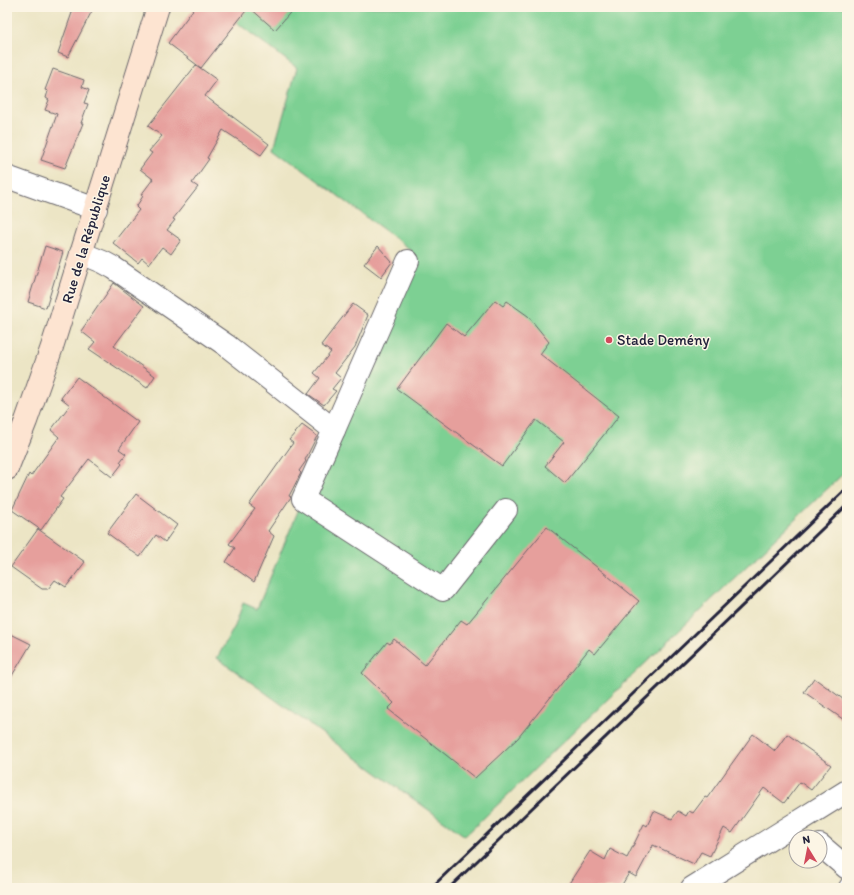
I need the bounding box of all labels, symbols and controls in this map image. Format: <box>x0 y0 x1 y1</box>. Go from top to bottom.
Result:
street label: Rue de la République <box>58 173 114 305</box>
place label: Stade Demény <box>617 331 709 349</box>
marker: Stade Demény <box>604 335 614 345</box>
north arrow <box>788 829 828 869</box>
text: N <box>802 833 811 847</box>

